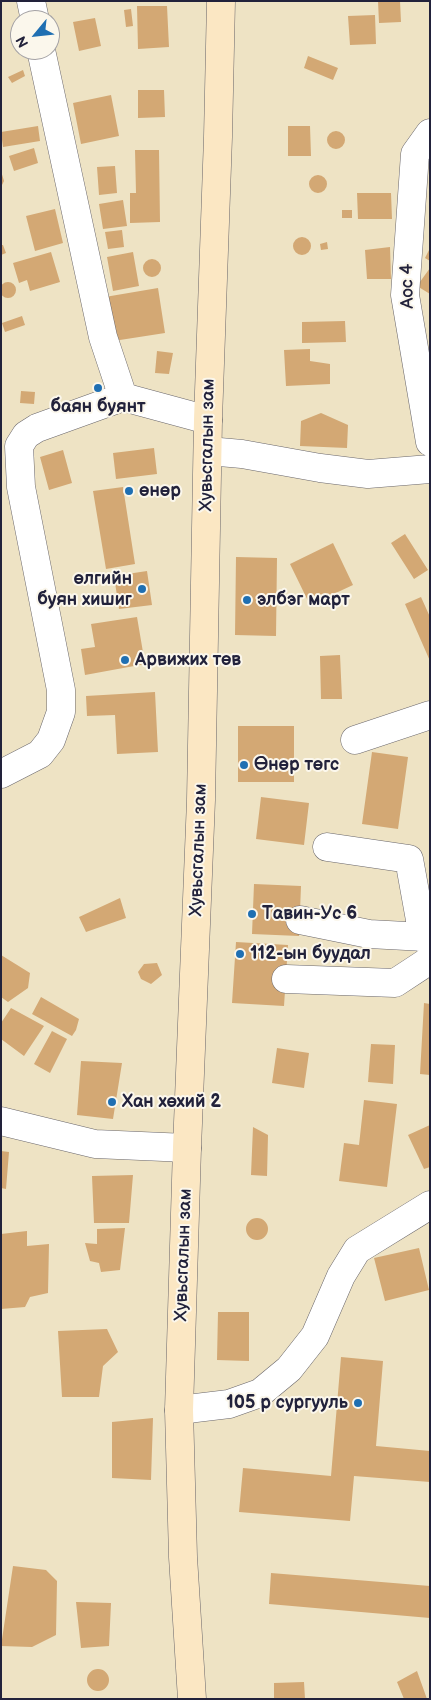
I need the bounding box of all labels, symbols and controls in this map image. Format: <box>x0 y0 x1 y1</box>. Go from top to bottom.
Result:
north arrow <box>10 10 60 60</box>
text: N <box>12 33 32 50</box>
street label: Аос 4 <box>397 263 419 309</box>
street label: Хувьсгалын зам <box>196 378 220 512</box>
marker: баян буянт <box>92 382 104 394</box>
place label: баян буянт <box>50 396 146 418</box>
place label: өнөр <box>139 480 181 502</box>
marker: өнөр <box>123 485 135 497</box>
place label: өлгийн буян хишиг <box>37 568 132 610</box>
marker: өлгийн буян хишиг <box>136 583 148 595</box>
place label: элбэг март <box>257 589 350 611</box>
marker: элбэг март <box>241 594 253 606</box>
place label: Арвижих төв <box>135 649 241 671</box>
marker: Арвижих төв <box>119 654 131 666</box>
place label: Өнөр төгс <box>254 754 339 776</box>
marker: Өнөр төгс <box>238 759 250 771</box>
street label: Хувьсгалын зам <box>186 783 212 917</box>
place label: Тавин-Ус 6 <box>262 903 357 925</box>
marker: Тавин-Ус 6 <box>246 908 258 920</box>
place label: 112-ын буудал <box>250 943 371 965</box>
marker: 112-ын буудал <box>234 948 246 960</box>
place label: Хан хөхий 2 <box>122 1091 221 1113</box>
marker: Хан хөхий 2 <box>106 1096 118 1108</box>
street label: Хувьсгалын зам <box>171 1188 197 1322</box>
place label: 105 р сургууль <box>226 1392 348 1414</box>
marker: 105 р сургууль <box>352 1397 364 1409</box>

